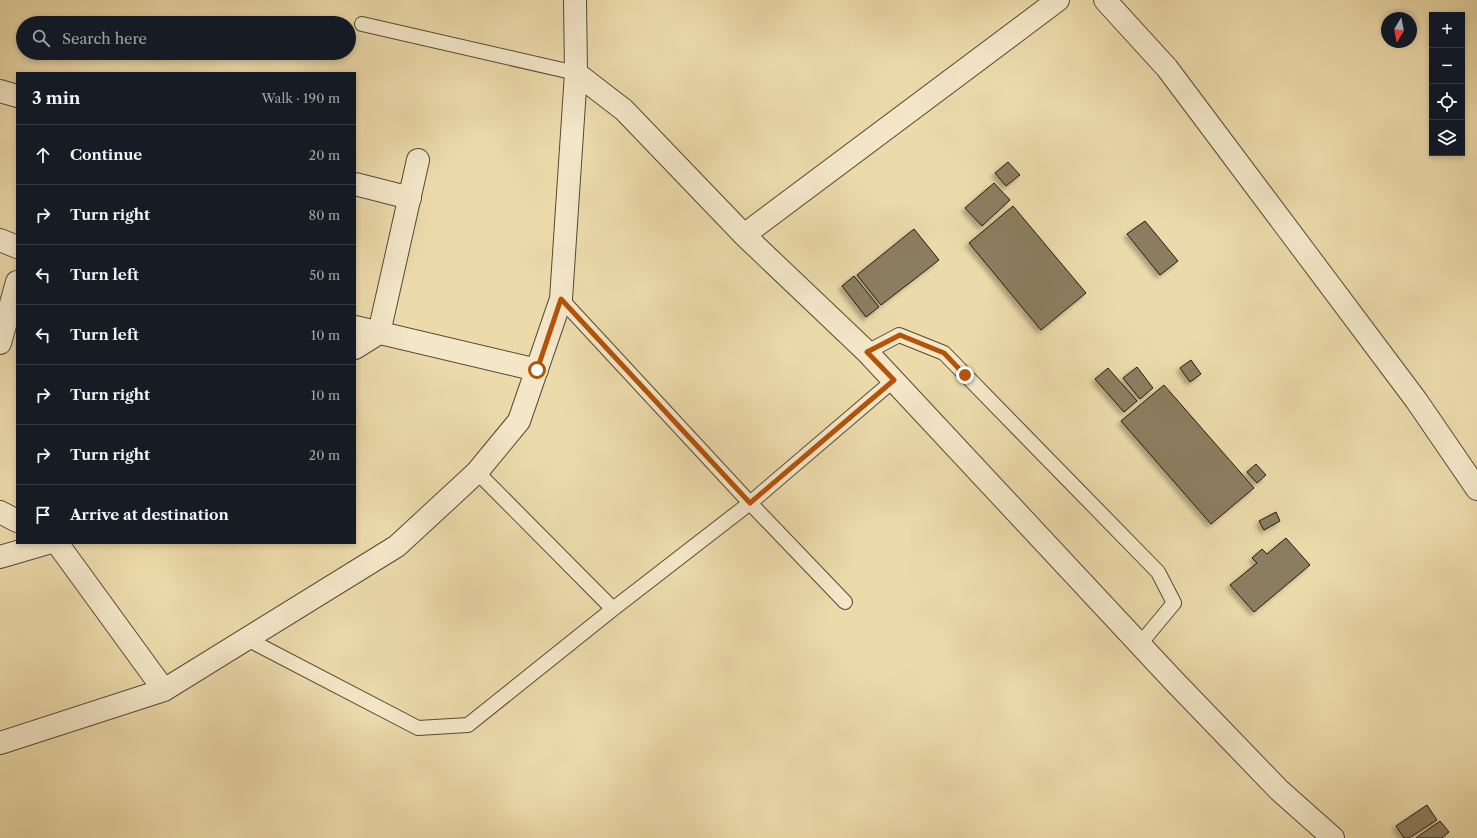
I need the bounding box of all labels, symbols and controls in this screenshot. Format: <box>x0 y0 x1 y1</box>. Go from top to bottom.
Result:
north arrow <box>1381 12 1417 48</box>
map controls <box>1429 12 1465 156</box>
button: + <box>1429 12 1465 48</box>
search box <box>16 16 356 60</box>
icon: search <box>30 27 52 49</box>
text: Search here <box>62 29 147 48</box>
button: − <box>1429 48 1465 84</box>
button: locate <box>1429 84 1465 120</box>
text: 3 min <box>32 88 81 108</box>
text: Walk · 190 m <box>261 90 340 106</box>
button: layers <box>1429 120 1465 156</box>
icon: ahead <box>32 144 54 166</box>
text: Continue <box>70 145 142 164</box>
text: 20 m <box>309 147 340 163</box>
icon: right <box>32 204 54 226</box>
text: Turn right <box>70 205 150 224</box>
text: 80 m <box>308 207 340 223</box>
icon: left <box>32 264 54 286</box>
text: Turn left <box>70 265 139 284</box>
text: 50 m <box>309 267 340 283</box>
icon: left <box>32 324 54 346</box>
text: Turn left <box>70 325 139 344</box>
text: 10 m <box>311 327 340 343</box>
route start <box>528 361 546 379</box>
route end <box>956 366 974 384</box>
icon: right <box>32 384 54 406</box>
text: Turn right <box>70 385 150 404</box>
text: 10 m <box>311 387 340 403</box>
icon: right <box>32 444 54 466</box>
text: Turn right <box>70 445 150 464</box>
text: 20 m <box>309 447 340 463</box>
icon: arrive <box>32 504 54 526</box>
text: Arrive at destination <box>70 505 229 524</box>

